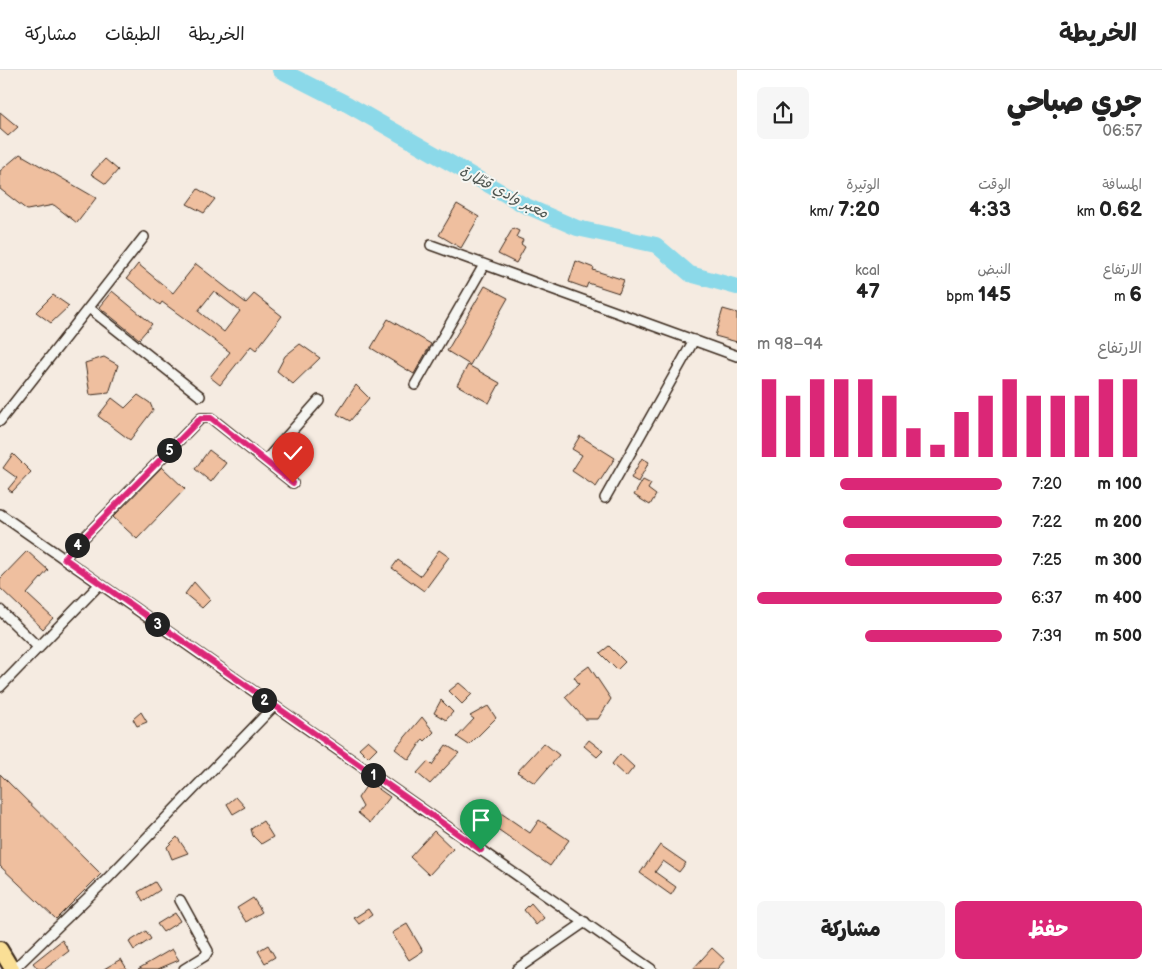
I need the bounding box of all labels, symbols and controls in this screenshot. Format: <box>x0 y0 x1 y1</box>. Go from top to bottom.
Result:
text: الخريطة <box>1059 19 1137 48</box>
text: مشاركة <box>25 24 77 45</box>
text: الطبقات <box>105 24 161 45</box>
text: الخريطة <box>189 24 245 45</box>
text: جري صباحي <box>1007 86 1142 119</box>
button: share <box>757 87 809 139</box>
text: 06:57 <box>1103 122 1142 141</box>
water label: معبر وادي قطّارة <box>456 162 552 224</box>
text: الوتيرة <box>846 176 880 193</box>
text: الوقت <box>978 176 1011 193</box>
text: المسافة <box>1102 176 1142 193</box>
text: 7:20 <box>838 197 880 222</box>
text: 4:33 <box>969 197 1011 222</box>
text: 0.62 <box>1099 197 1142 222</box>
text: /km <box>810 203 838 220</box>
text: km <box>1077 203 1099 220</box>
text: النبض <box>978 261 1011 278</box>
text: الارتفاع <box>1103 261 1142 278</box>
text: kcal <box>855 262 880 279</box>
text: 47 <box>856 279 880 304</box>
text: 145 <box>978 282 1011 307</box>
text: 6 <box>1129 282 1142 307</box>
text: bpm <box>946 288 978 305</box>
text: m <box>1114 288 1129 305</box>
text: 94–98 m <box>757 335 823 354</box>
text: الارتفاع <box>1097 339 1142 358</box>
pin <box>272 432 314 483</box>
pin: 5 <box>156 438 182 462</box>
icon: check <box>279 439 307 467</box>
text: 5 <box>165 442 174 459</box>
text: 7:20 <box>1032 475 1062 494</box>
text: 100 m <box>1097 475 1142 494</box>
text: 7:22 <box>1032 513 1062 532</box>
text: 200 m <box>1095 513 1142 532</box>
pin: 4 <box>64 532 90 558</box>
text: 4 <box>73 537 82 554</box>
text: 7:25 <box>1032 551 1062 570</box>
text: 300 m <box>1095 551 1142 570</box>
text: 6:37 <box>1031 589 1062 608</box>
text: 400 m <box>1095 589 1142 608</box>
pin: 3 <box>144 612 170 636</box>
text: 3 <box>153 616 162 633</box>
text: 7:39 <box>1032 627 1062 646</box>
text: 500 m <box>1095 627 1142 646</box>
pin: 2 <box>252 688 276 712</box>
text: 2 <box>260 692 269 709</box>
pin: 1 <box>360 762 386 788</box>
text: 1 <box>371 767 376 784</box>
pin <box>460 799 502 850</box>
icon: arrive <box>467 806 495 834</box>
button: مشاركة <box>757 901 945 959</box>
button: حفظ <box>955 901 1142 959</box>

